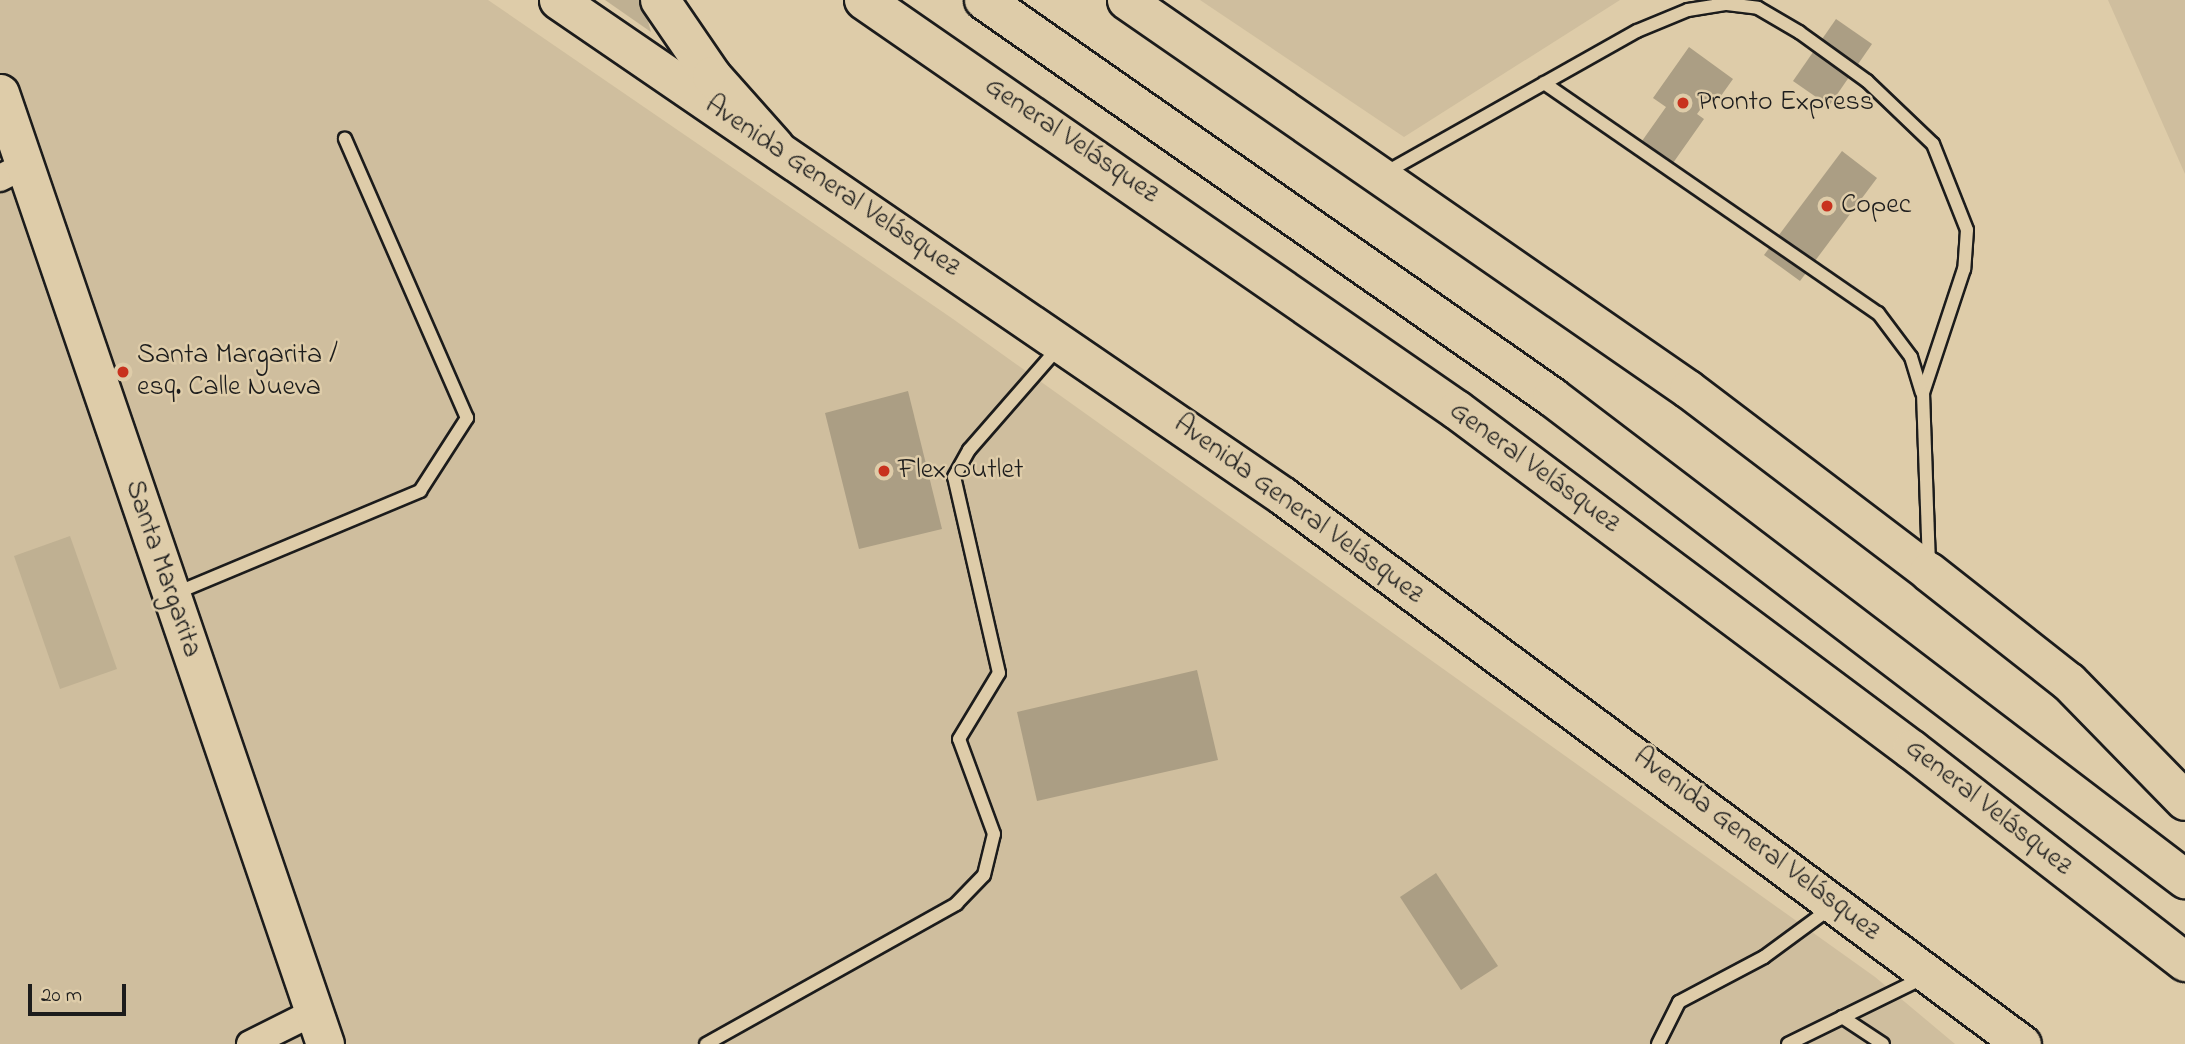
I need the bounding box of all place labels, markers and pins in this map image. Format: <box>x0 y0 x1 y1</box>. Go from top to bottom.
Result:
place label: Pronto Express <box>1697 86 1874 120</box>
marker: Pronto Express <box>1675 95 1691 111</box>
place label: Copec <box>1841 189 1911 223</box>
marker: Copec <box>1819 198 1835 214</box>
place label: Santa Margarita / esq. Calle Nueva <box>137 339 338 405</box>
marker: Santa Margarita / esq. Calle Nueva <box>115 364 131 380</box>
place label: Flex Outlet <box>898 454 1023 488</box>
marker: Flex Outlet <box>876 463 892 479</box>

